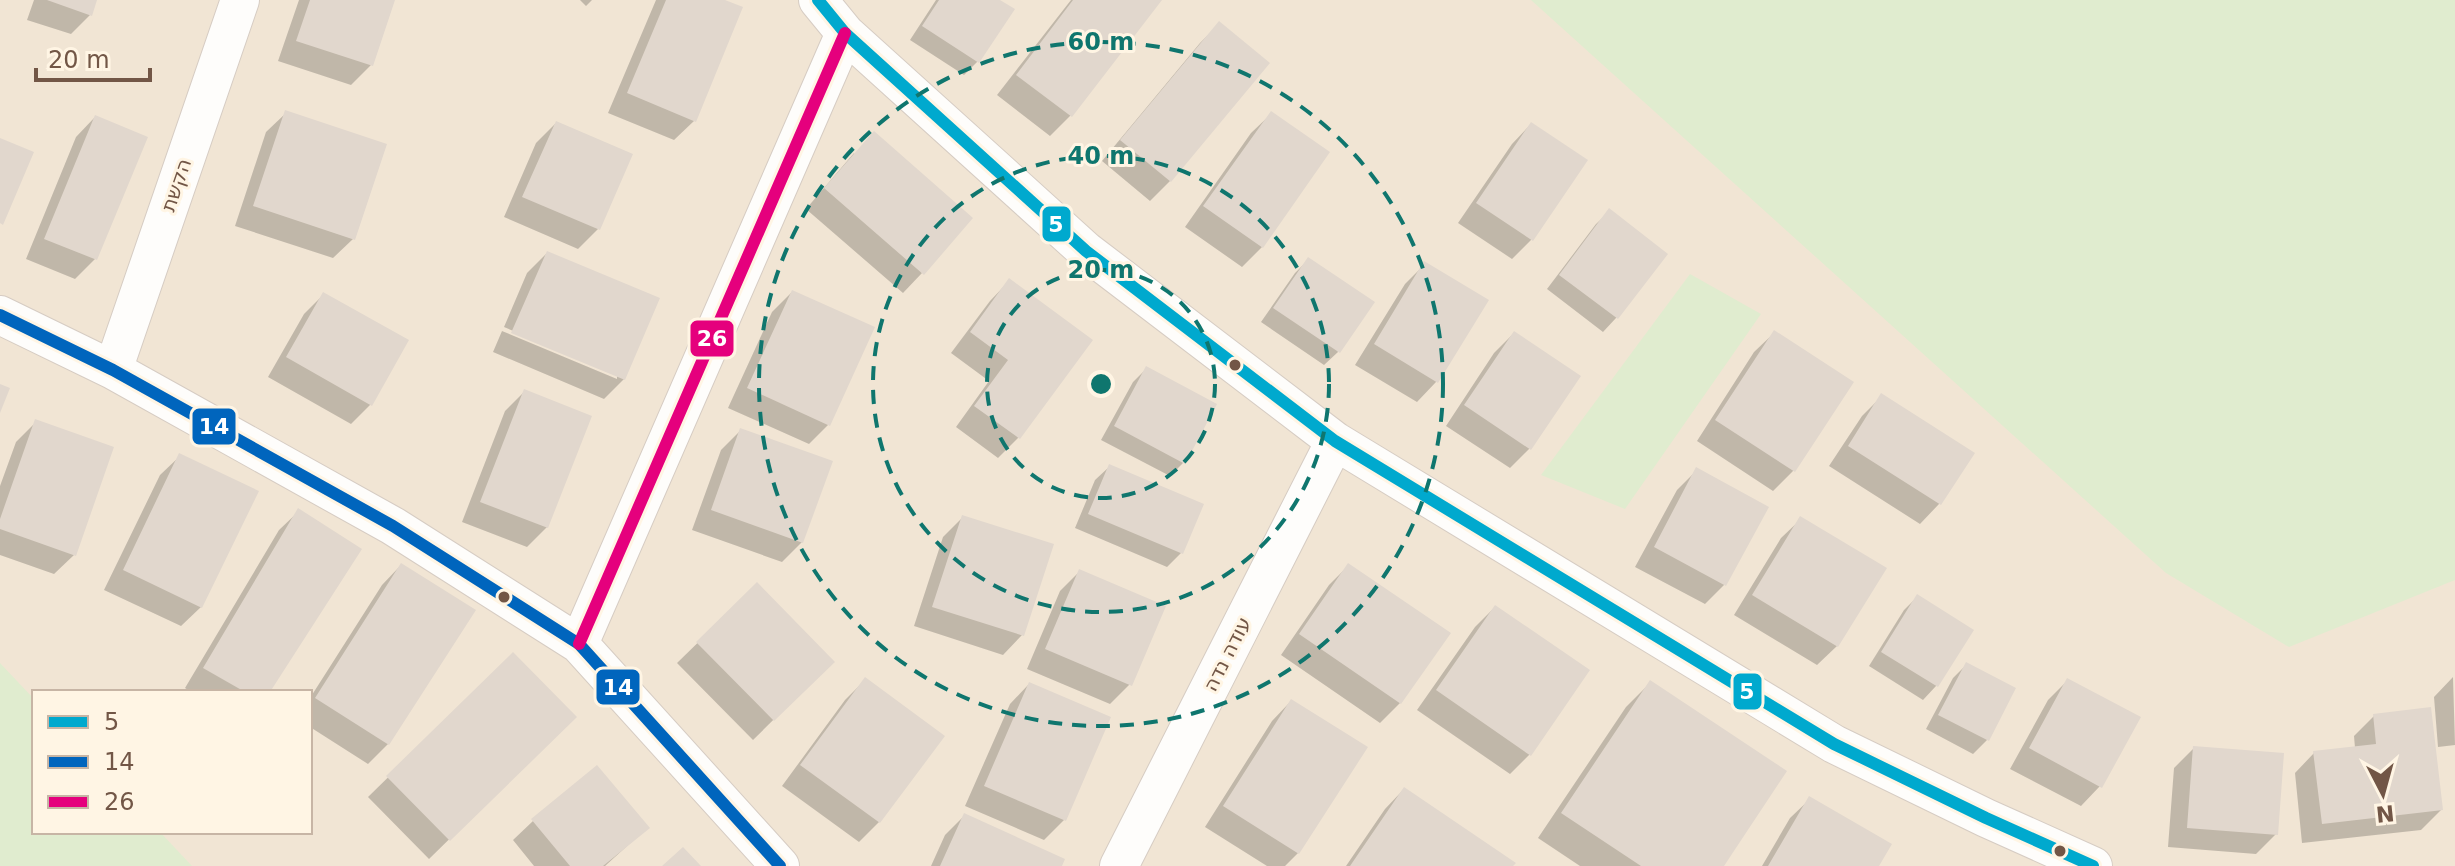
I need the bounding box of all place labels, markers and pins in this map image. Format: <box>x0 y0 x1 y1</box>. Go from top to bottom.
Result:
unlabelled marker <box>1227 357 1243 373</box>
centre of rings <box>1087 370 1115 398</box>
unlabelled marker <box>496 589 512 605</box>
unlabelled marker <box>2052 843 2068 859</box>

